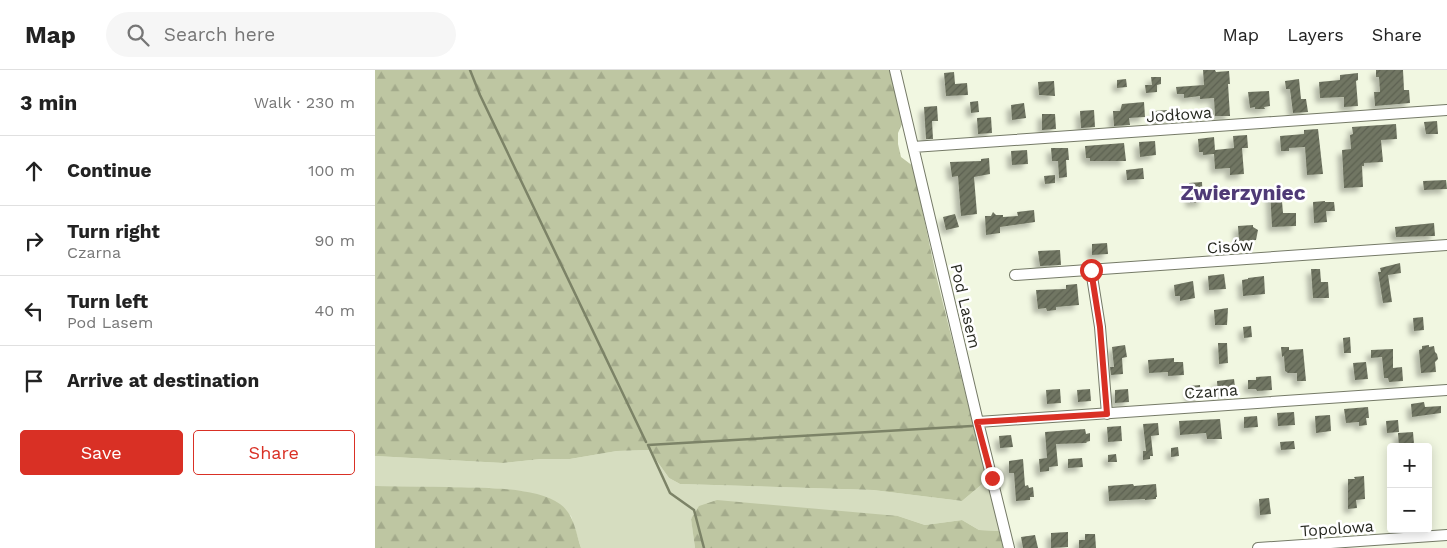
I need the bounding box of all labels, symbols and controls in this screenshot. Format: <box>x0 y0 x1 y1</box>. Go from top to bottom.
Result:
search box <box>106 12 456 57</box>
text: Map <box>25 21 76 49</box>
icon: search <box>124 21 152 49</box>
text: Search here <box>164 23 275 46</box>
text: Map <box>1222 24 1259 45</box>
text: Layers <box>1287 24 1344 45</box>
text: Share <box>1372 24 1422 45</box>
text: 3 min <box>20 90 77 115</box>
text: Walk · 230 m <box>254 93 355 112</box>
street label: Jodłowa <box>1145 103 1213 126</box>
icon: ahead <box>20 157 48 185</box>
text: Continue <box>67 159 151 182</box>
text: 100 m <box>308 161 355 180</box>
district label: Zwierzyniec <box>1180 180 1306 205</box>
text: Turn right <box>67 220 160 243</box>
icon: right <box>20 227 48 255</box>
text: 90 m <box>314 231 355 250</box>
street label: Cisów <box>1206 235 1254 258</box>
text: Czarna <box>67 243 121 262</box>
route start <box>1080 259 1103 282</box>
street label: Pod Lasem <box>947 262 984 350</box>
text: Turn left <box>67 290 148 313</box>
icon: left <box>20 297 48 325</box>
text: 40 m <box>315 301 355 320</box>
text: Pod Lasem <box>67 313 153 332</box>
icon: arrive <box>20 367 48 395</box>
text: Arrive at destination <box>67 369 259 392</box>
street label: Czarna <box>1183 380 1239 403</box>
button: Save <box>20 430 183 475</box>
button: Share <box>193 430 355 475</box>
map controls <box>1387 443 1432 533</box>
button: + <box>1387 443 1432 488</box>
route end <box>981 467 1004 490</box>
button: − <box>1387 488 1432 533</box>
street label: Topolowa <box>1300 516 1374 541</box>

